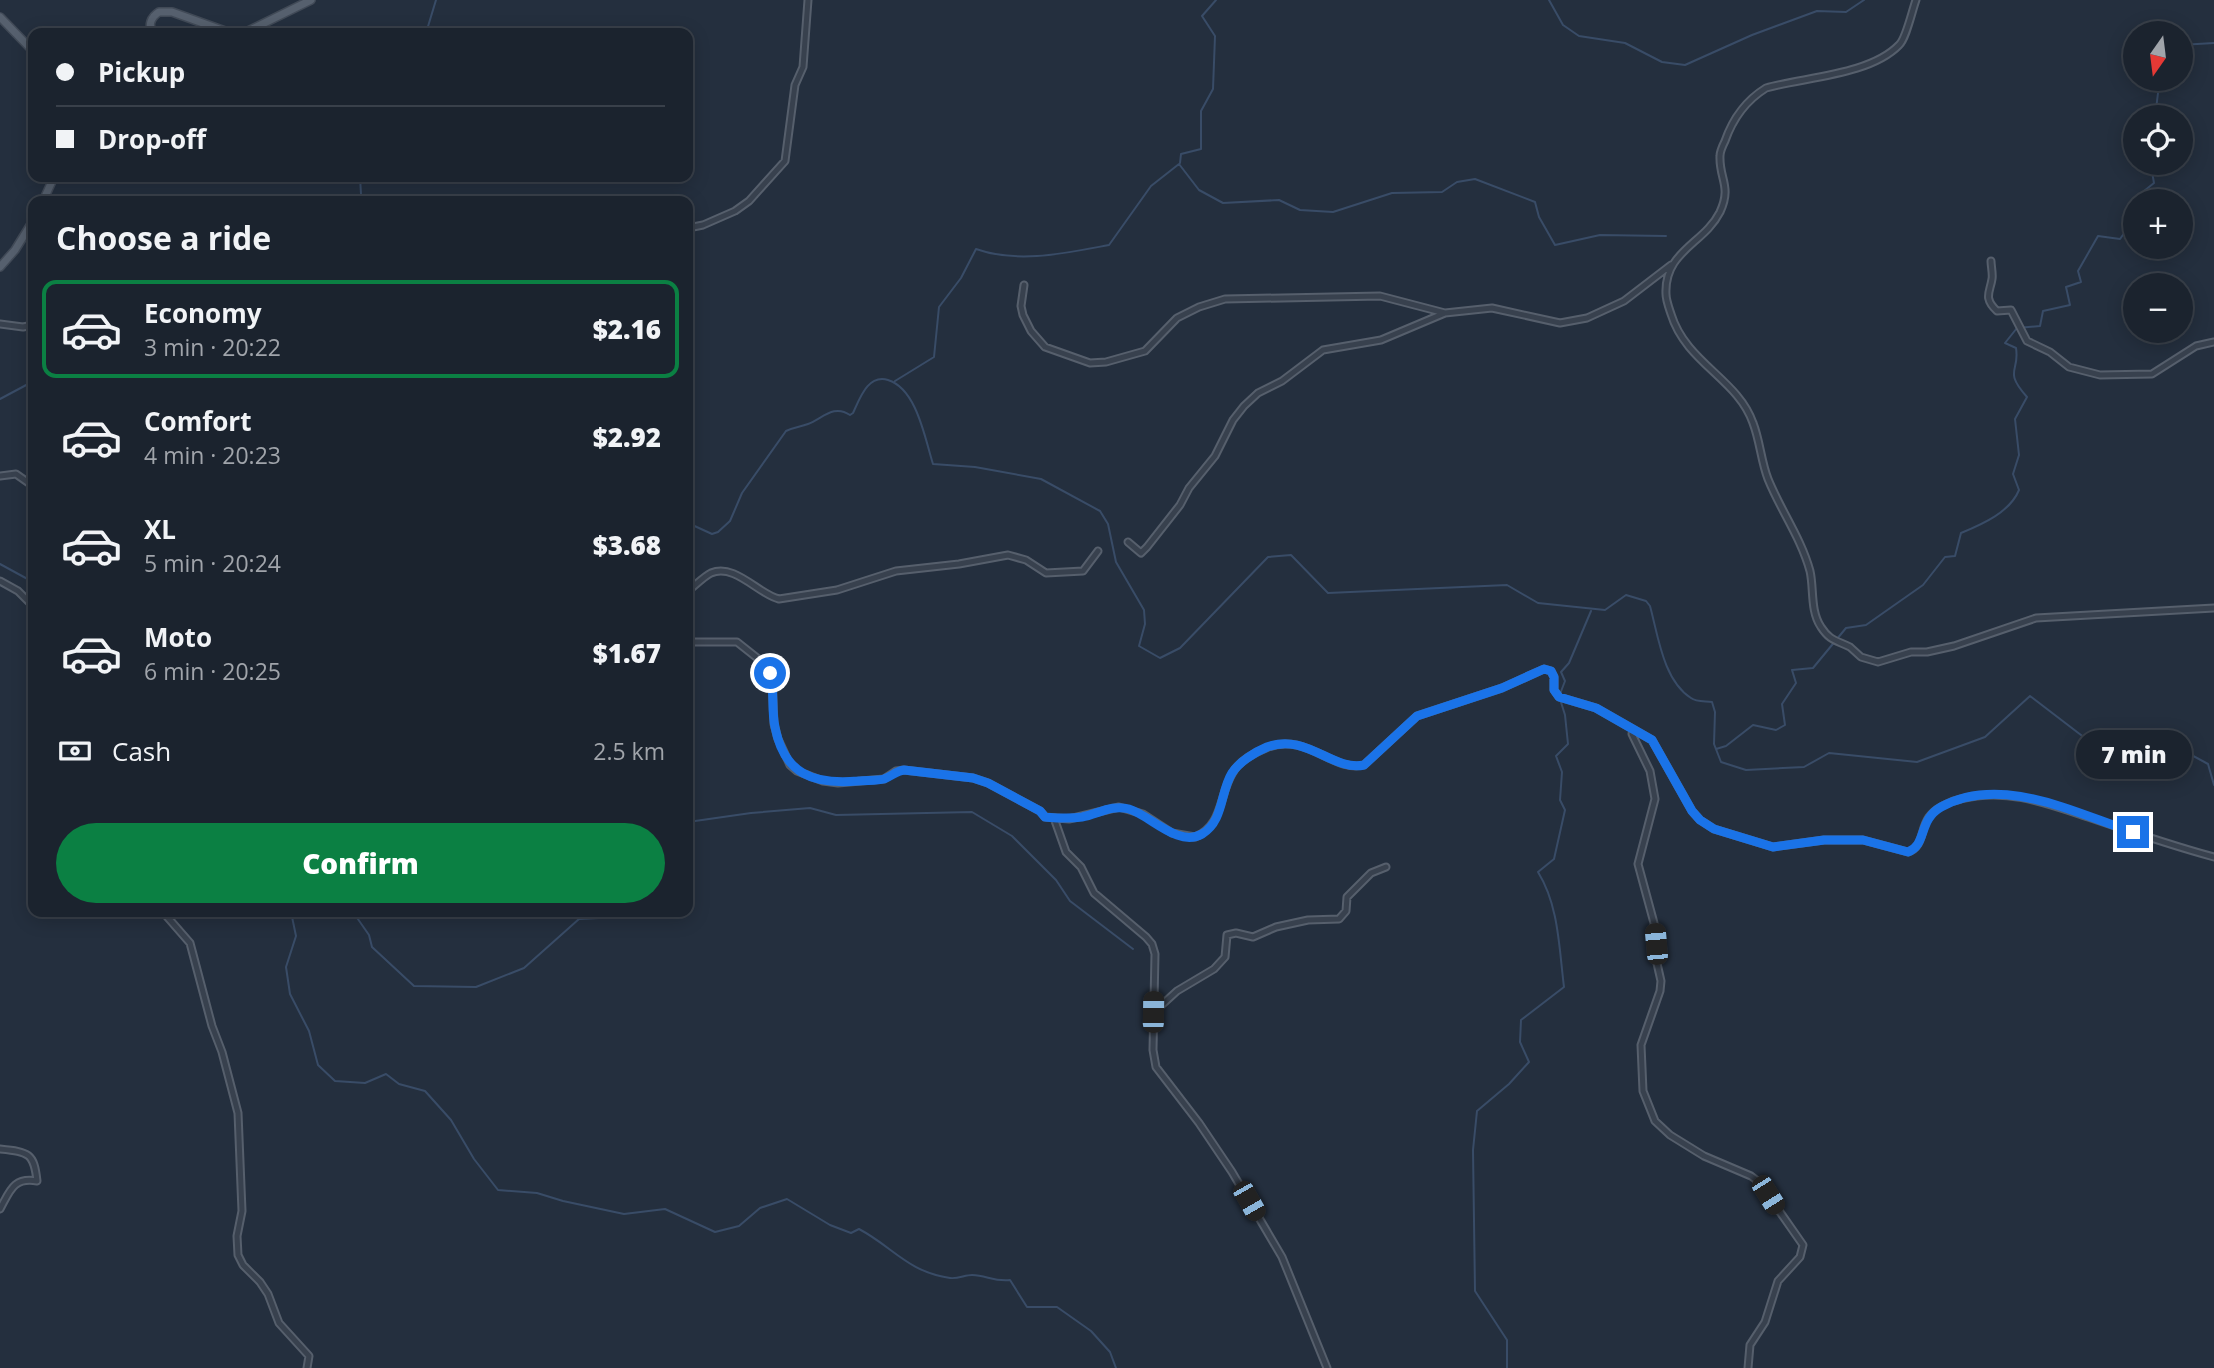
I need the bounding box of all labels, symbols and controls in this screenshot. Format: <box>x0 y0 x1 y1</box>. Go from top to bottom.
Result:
north arrow <box>2123 21 2193 91</box>
map controls <box>2123 21 2193 343</box>
text: Pickup <box>98 54 185 90</box>
button: locate <box>2123 105 2193 175</box>
text: Drop-off <box>98 121 206 157</box>
button: + <box>2123 189 2193 259</box>
text: Choose a ride <box>56 216 271 259</box>
button: − <box>2123 273 2193 343</box>
text: Economy <box>144 295 262 331</box>
icon: car <box>60 298 123 361</box>
text: $2.16 <box>593 311 661 347</box>
text: 3 min · 20:22 <box>144 331 281 363</box>
text: Comfort <box>144 403 251 439</box>
icon: car <box>60 406 123 469</box>
text: $2.92 <box>593 419 661 455</box>
text: 4 min · 20:23 <box>144 439 281 471</box>
text: XL <box>144 511 176 547</box>
icon: car <box>60 514 123 577</box>
text: $3.68 <box>593 527 661 563</box>
text: 5 min · 20:24 <box>144 547 281 579</box>
text: Moto <box>144 619 212 655</box>
icon: car <box>60 622 123 685</box>
text: $1.67 <box>593 635 661 671</box>
text: 6 min · 20:25 <box>144 655 281 687</box>
route start <box>754 657 786 689</box>
callout: 7 min <box>2075 730 2191 780</box>
icon: cash <box>56 732 94 770</box>
text: Cash <box>112 733 171 769</box>
text: 2.5 km <box>593 735 665 767</box>
text: 7 min <box>2101 738 2167 770</box>
route end <box>2117 816 2149 848</box>
button: Confirm <box>56 823 665 903</box>
car <box>1644 922 1669 966</box>
car <box>1143 991 1164 1033</box>
car <box>1748 1172 1789 1218</box>
car <box>1230 1178 1269 1224</box>

